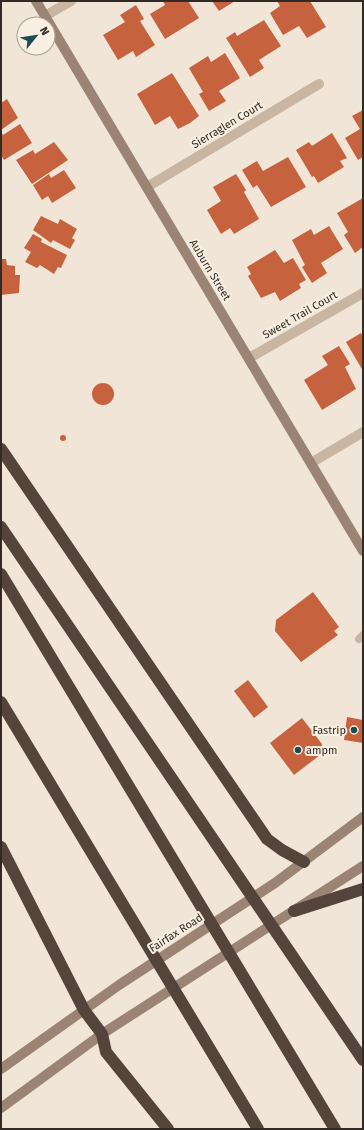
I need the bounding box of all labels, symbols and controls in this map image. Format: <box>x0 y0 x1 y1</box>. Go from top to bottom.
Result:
north arrow <box>16 16 56 56</box>
text: N <box>37 25 52 38</box>
street label: Sierraglen Court <box>189 99 265 151</box>
street label: Auburn Street <box>187 237 233 303</box>
street label: Sweet Trail Court <box>260 288 340 342</box>
place label: Fastrip <box>312 724 346 737</box>
marker: Fastrip <box>349 725 359 735</box>
place label: ampm <box>306 744 337 757</box>
marker: ampm <box>293 745 303 755</box>
street label: Fairfax Road <box>147 911 205 955</box>

